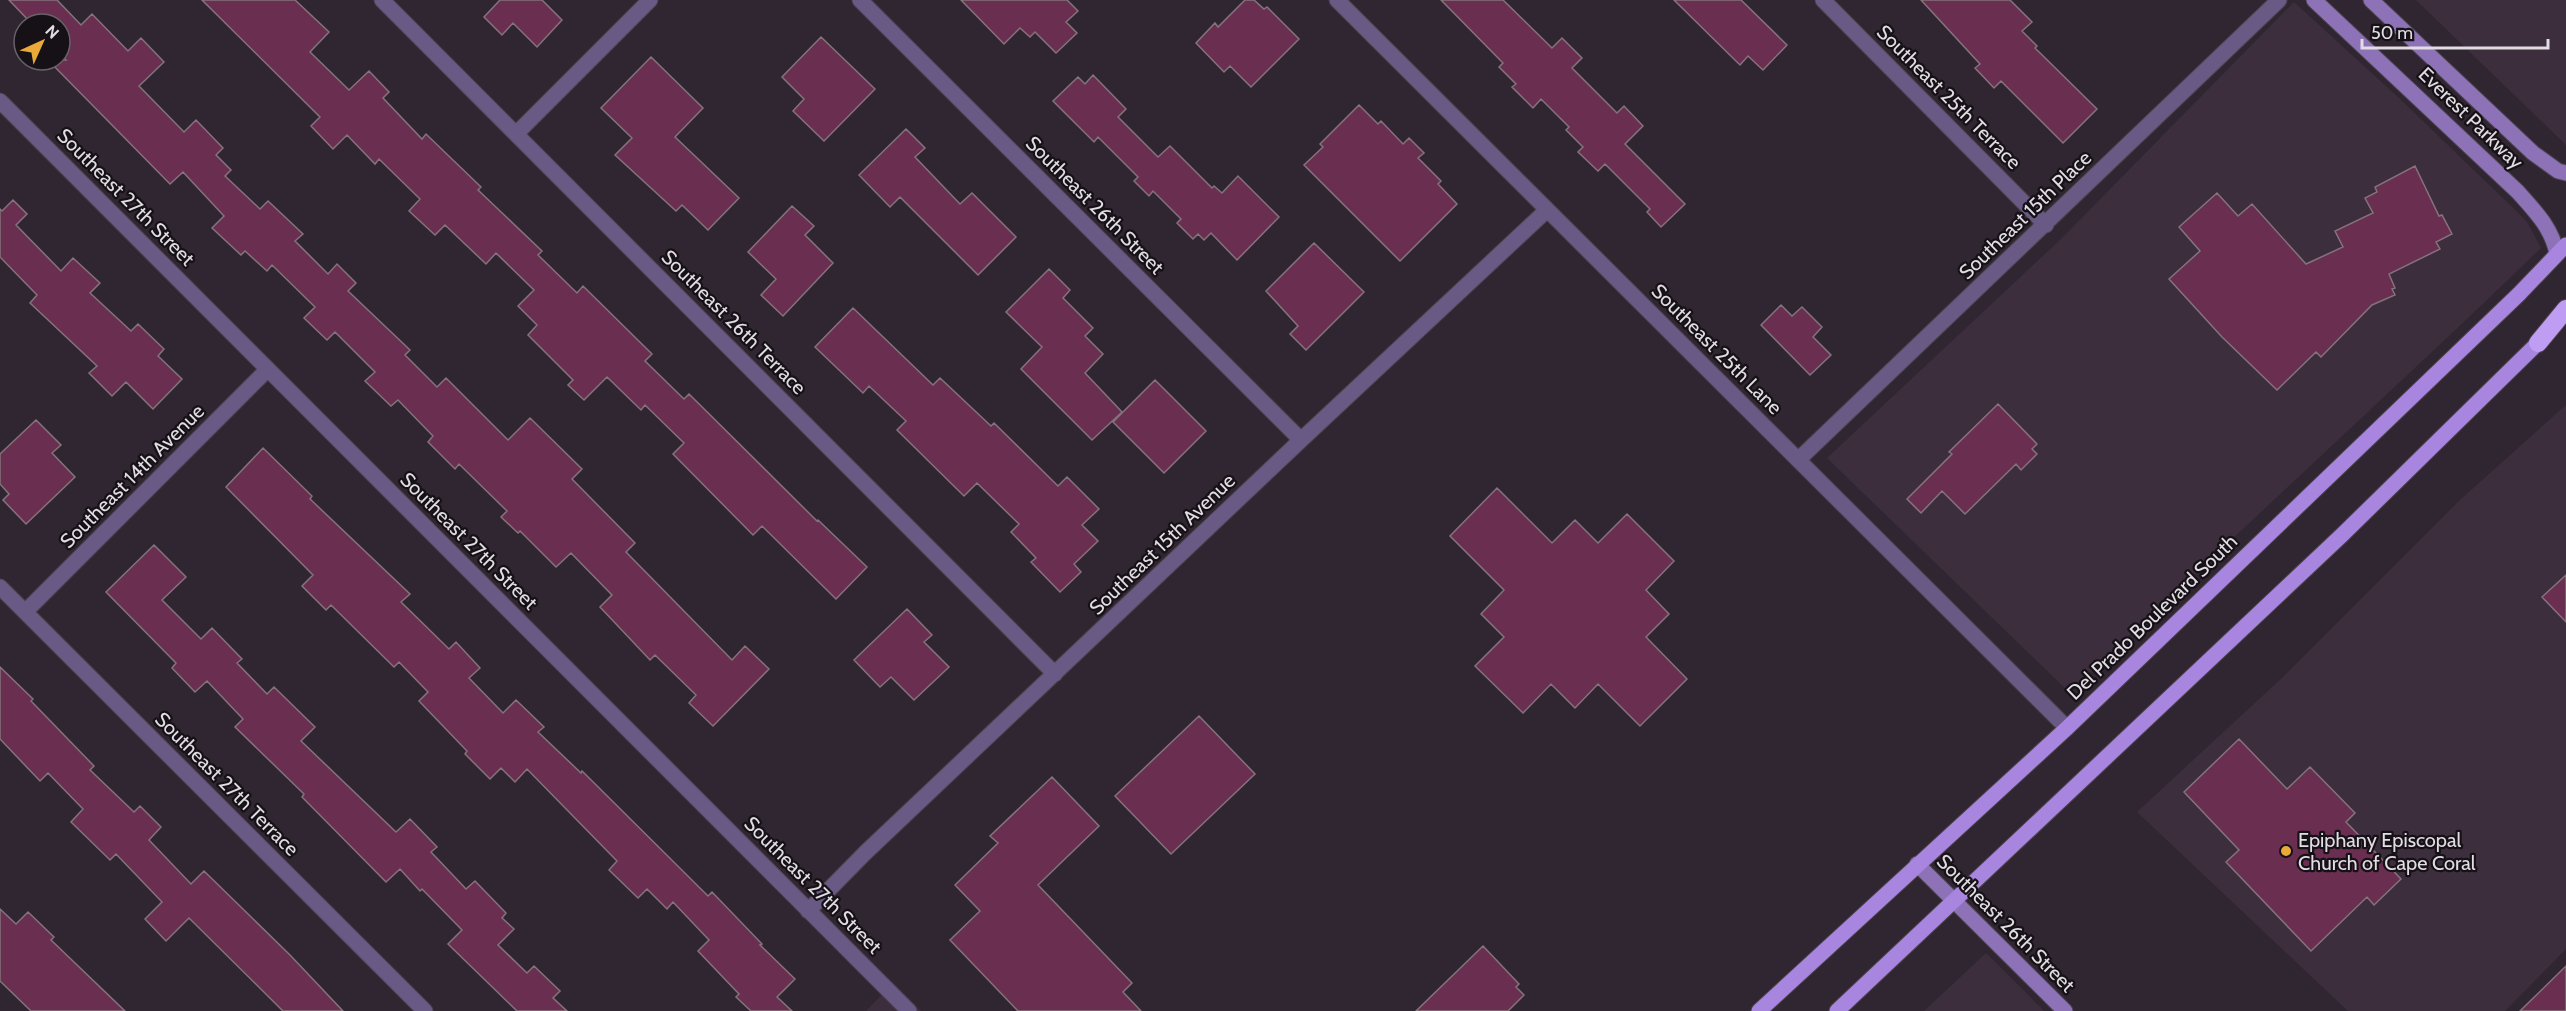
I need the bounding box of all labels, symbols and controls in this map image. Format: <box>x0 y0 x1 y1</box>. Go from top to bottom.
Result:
north arrow <box>12 12 72 72</box>
scale bar <box>2362 12 2548 50</box>
street label: Southeast 25th Terrace <box>1872 20 2026 174</box>
text: N <box>42 21 63 42</box>
text: 50 m <box>2371 22 2413 44</box>
street label: Everest Parkway <box>2414 62 2528 174</box>
street label: Southeast 27th Street <box>52 123 200 271</box>
street label: Southeast 26th Street <box>1021 131 1169 279</box>
street label: Southeast 15th Place <box>1954 146 2096 284</box>
street label: Southeast 26th Terrace <box>657 245 811 399</box>
street label: Southeast 25th Lane <box>1647 279 1787 419</box>
street label: Southeast 14th Avenue <box>55 399 209 553</box>
street label: Southeast 27th Street <box>395 467 543 615</box>
street label: Southeast 15th Avenue <box>1084 468 1240 620</box>
street label: Del Prado Boulevard South <box>2062 529 2242 705</box>
street label: Southeast 27th Terrace <box>150 707 304 861</box>
street label: Southeast 27th Street <box>739 811 887 959</box>
place label: Epiphany Episcopal Church of Cape Coral <box>2298 828 2476 875</box>
marker: Epiphany Episcopal Church of Cape Coral <box>2279 844 2293 858</box>
street label: Southeast 26th Street <box>1932 849 2080 997</box>

